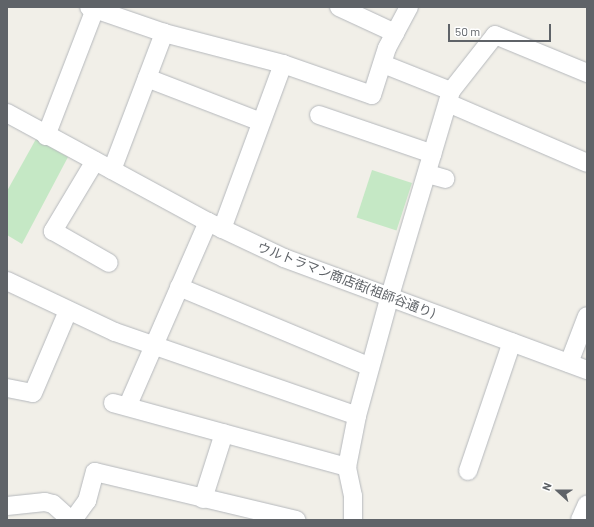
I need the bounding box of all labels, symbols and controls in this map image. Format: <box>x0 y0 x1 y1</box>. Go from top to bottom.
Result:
scale bar <box>450 16 553 42</box>
text: 50 m <box>455 24 480 38</box>
street label: ウルトラマン商店街(祖師谷通り) <box>255 239 437 321</box>
north arrow <box>538 471 578 511</box>
text: N <box>539 481 554 492</box>

